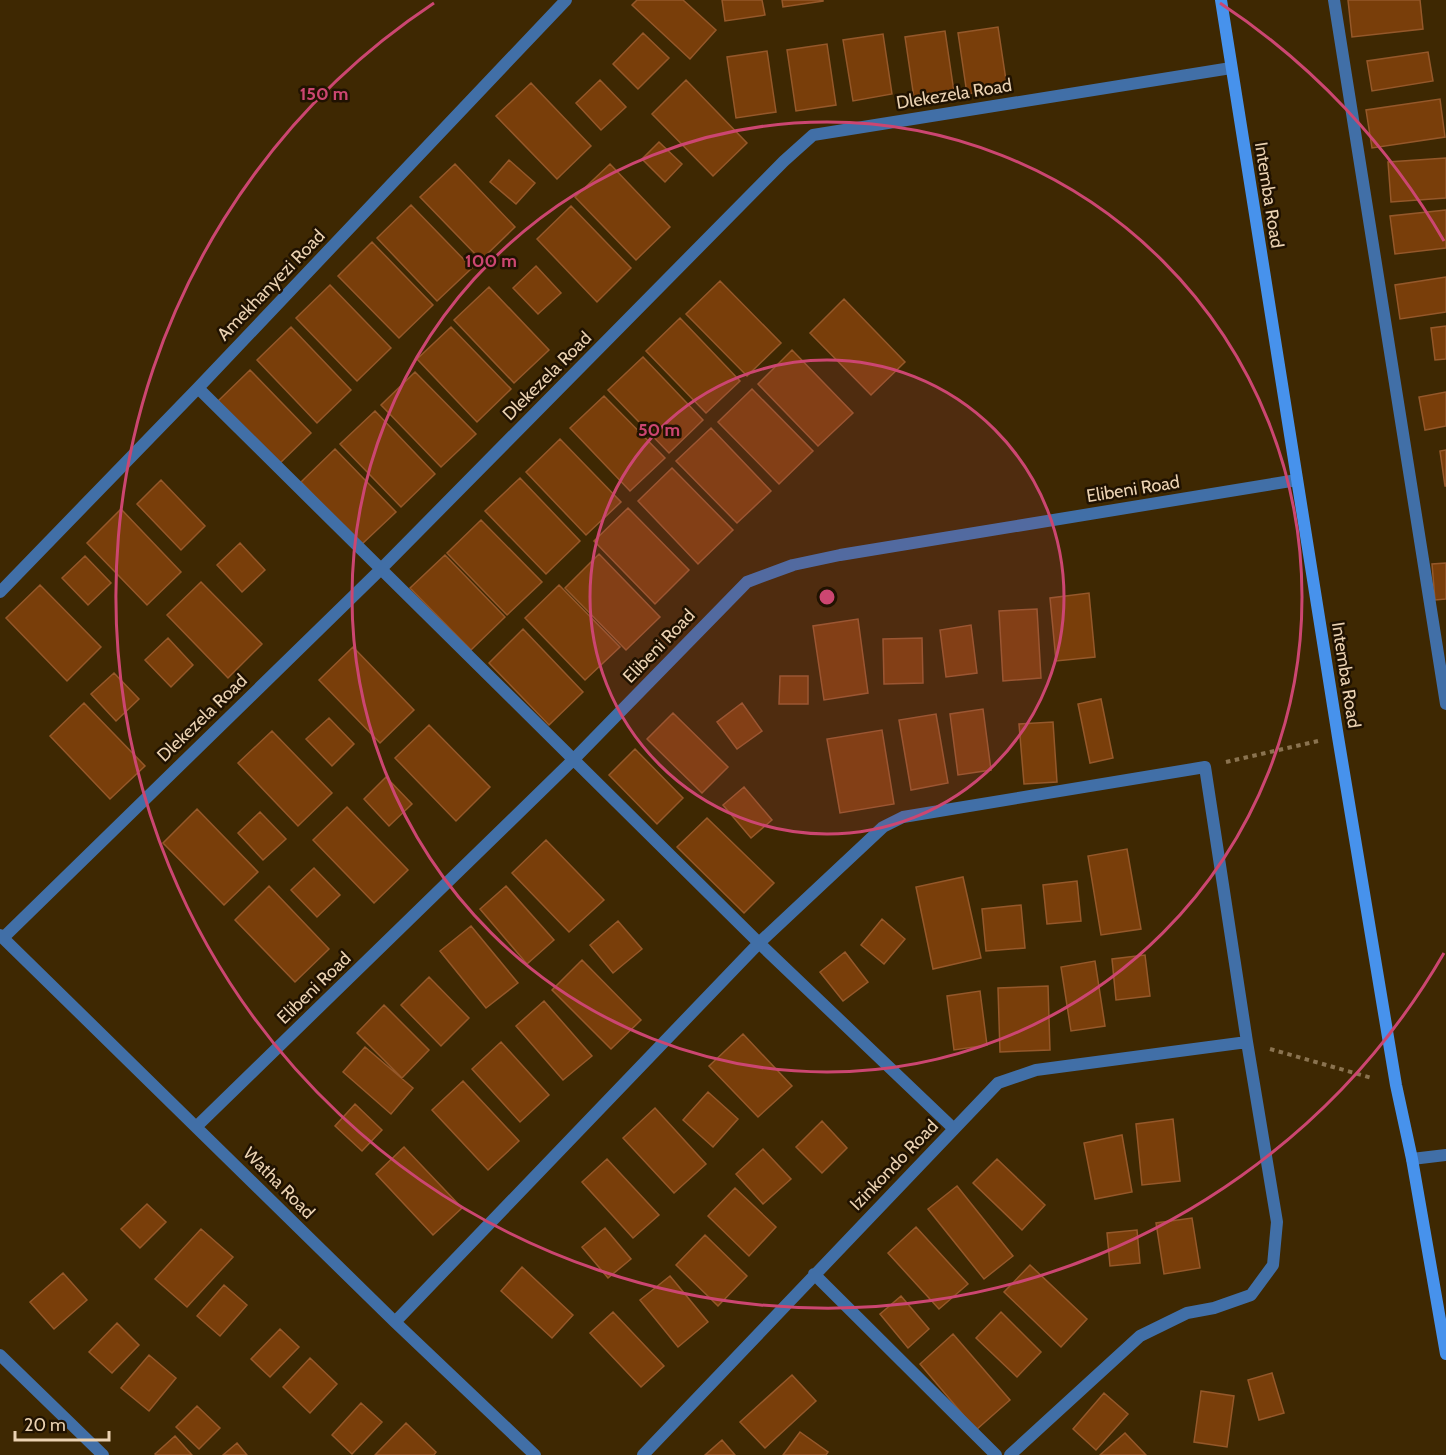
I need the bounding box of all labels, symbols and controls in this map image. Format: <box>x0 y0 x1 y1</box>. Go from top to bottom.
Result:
street label: Dlekezela Road <box>895 74 1013 114</box>
text: 150 m <box>300 83 348 105</box>
street label: Intemba Road <box>1250 140 1288 250</box>
street label: Amekhanyezi Road <box>212 225 330 345</box>
text: 100 m <box>465 250 517 272</box>
street label: Dlekezela Road <box>498 327 596 425</box>
text: 50 m <box>638 419 680 441</box>
street label: Elibeni Road <box>1085 471 1181 507</box>
centre of rings <box>817 587 837 607</box>
street label: Elibeni Road <box>618 604 700 688</box>
street label: Intemba Road <box>1327 620 1365 730</box>
street label: Dlekezela Road <box>152 670 252 766</box>
street label: Elibeni Road <box>272 947 356 1029</box>
street label: Izinkondo Road <box>845 1115 943 1215</box>
street label: Watha Road <box>239 1143 319 1223</box>
scale bar <box>15 1404 110 1442</box>
text: 20 m <box>24 1414 66 1436</box>

